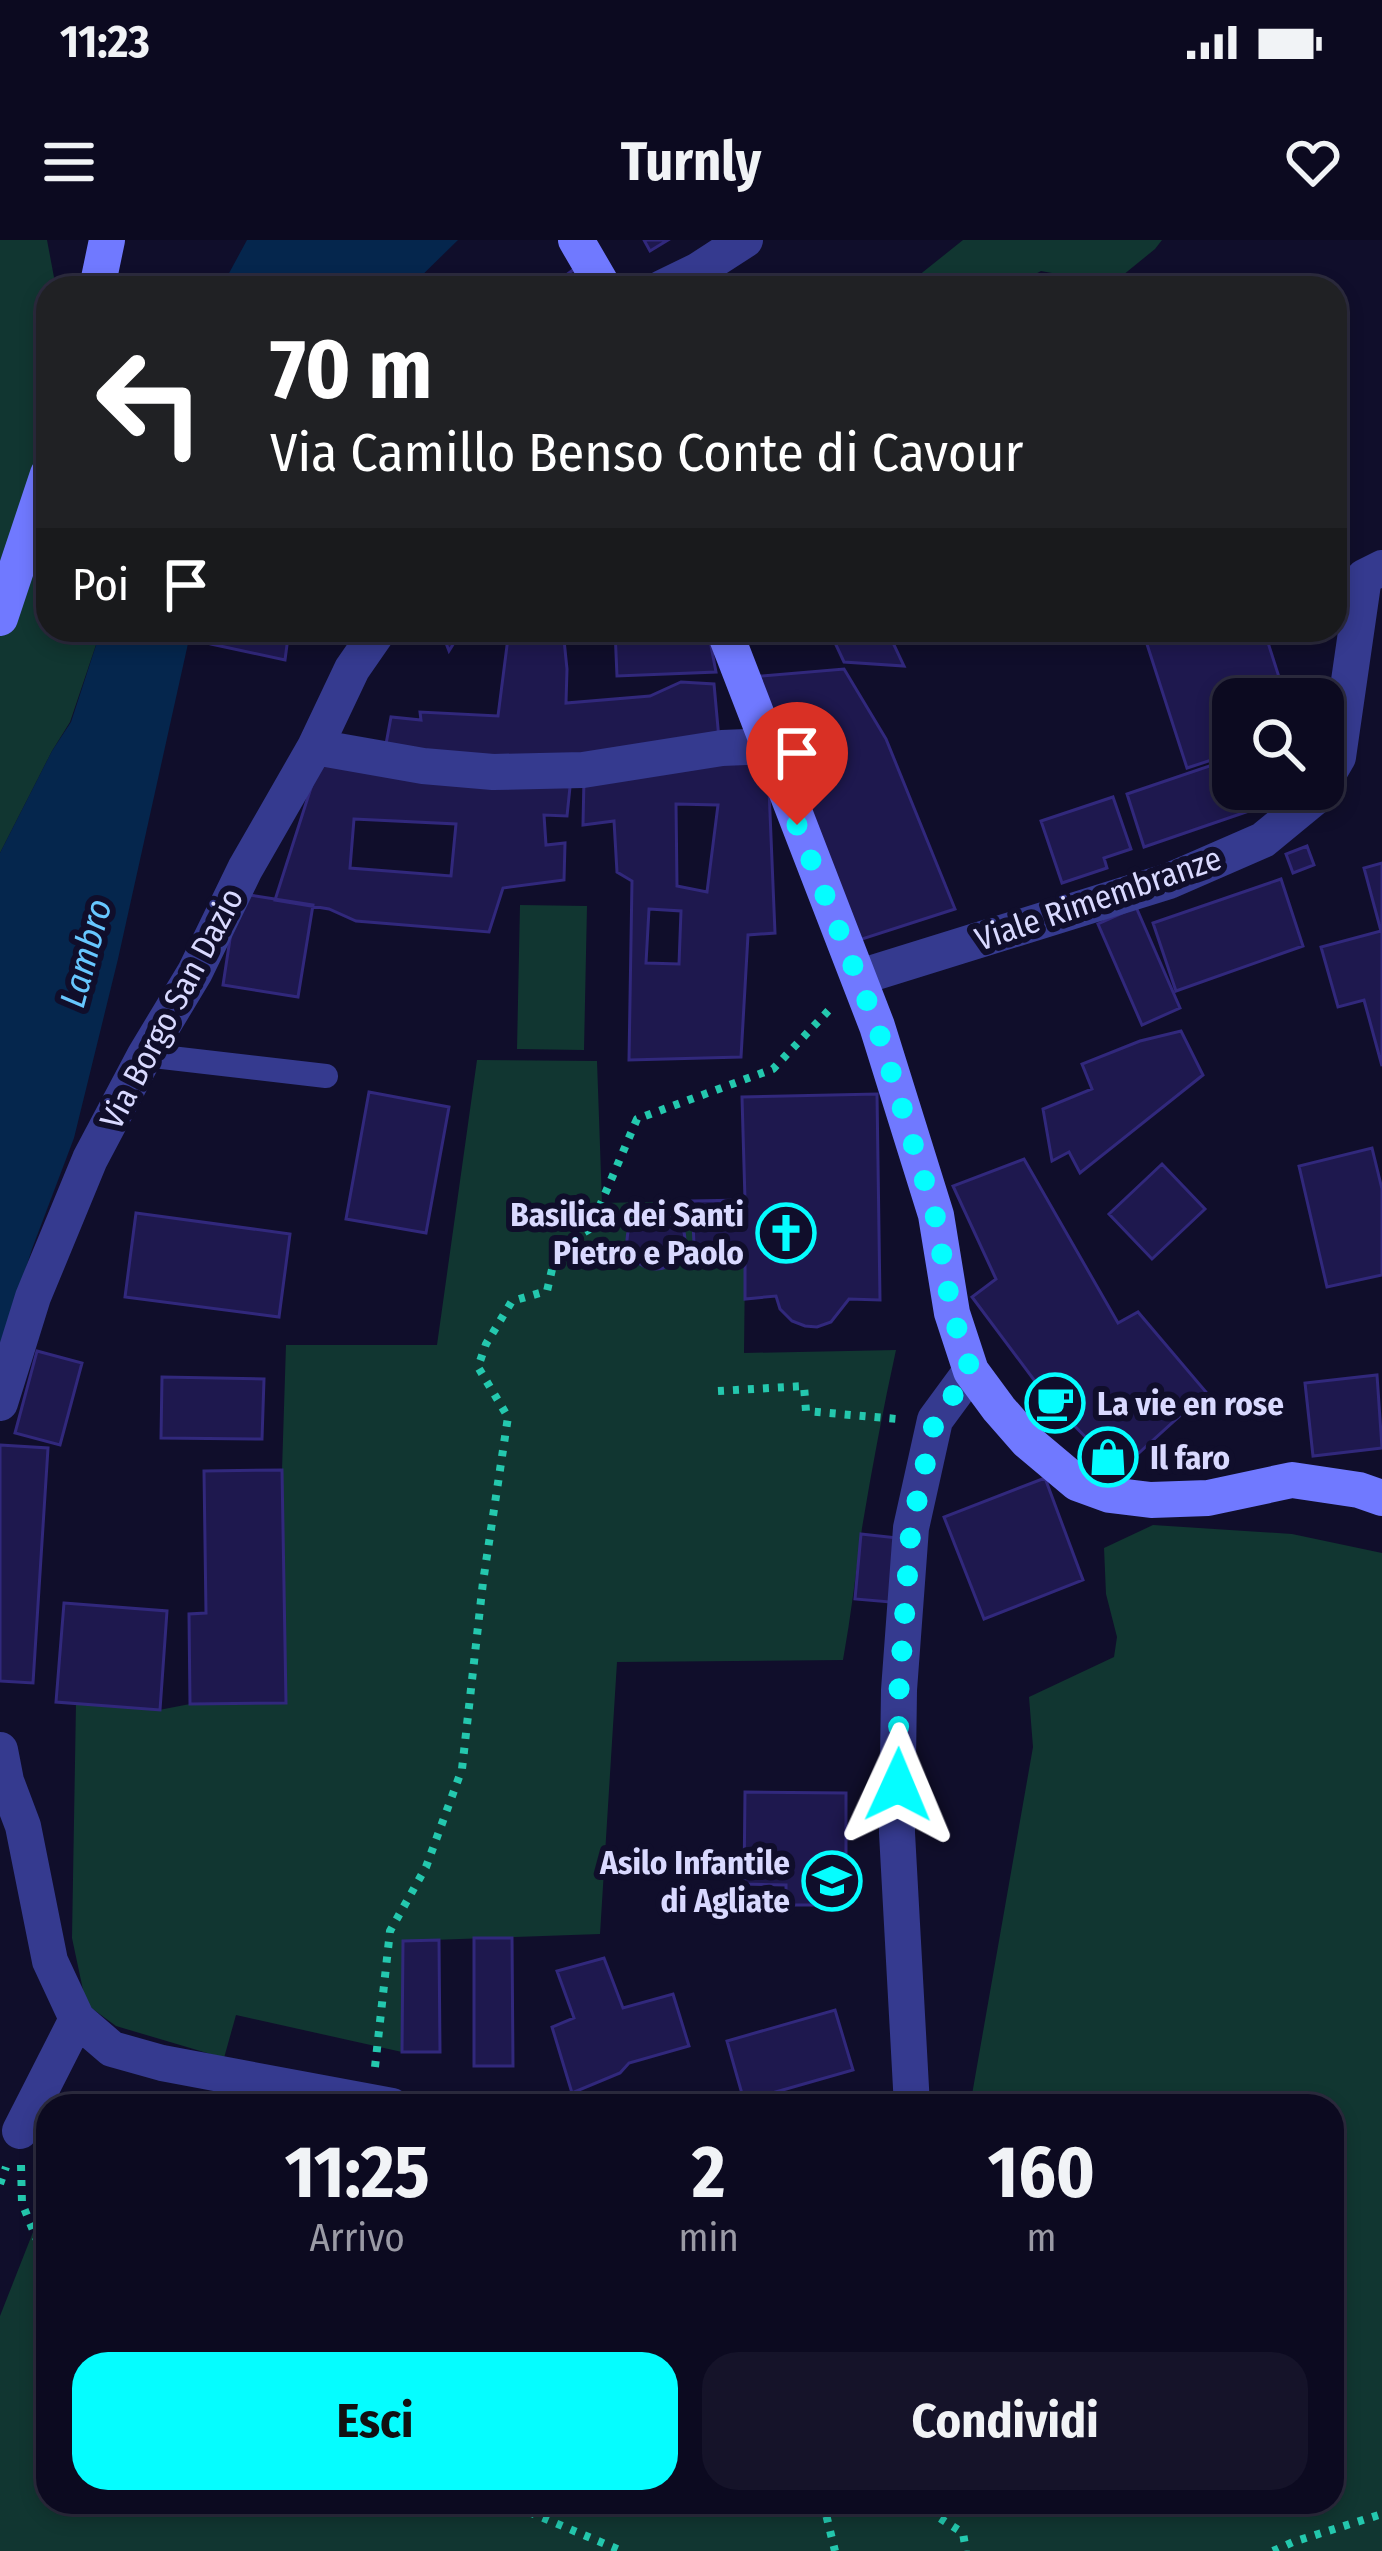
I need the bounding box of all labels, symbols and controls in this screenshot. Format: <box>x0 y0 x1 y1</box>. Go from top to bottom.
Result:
text: 11:23 <box>60 15 150 69</box>
icon: menu <box>36 129 102 195</box>
icon: heart <box>1280 129 1346 195</box>
text: Turnly <box>621 130 761 194</box>
text: 70 m <box>270 319 432 420</box>
icon: left <box>72 324 228 480</box>
text: Via Camillo Benso Conte di Cavour <box>270 421 1023 485</box>
icon: arrive <box>153 552 219 618</box>
text: Poi <box>72 558 129 612</box>
map controls <box>1212 678 1344 810</box>
button: search <box>1212 678 1344 810</box>
pin <box>746 702 848 825</box>
icon: arrive <box>764 720 830 786</box>
street label: Viale Rimembranze <box>970 838 1227 960</box>
street label: Via Borgo San Dazio <box>92 881 252 1136</box>
water label: Lambro <box>50 894 122 1012</box>
place label: Basilica dei Santi Pietro e Paolo <box>510 1195 744 1273</box>
church icon: Basilica dei Santi Pietro e Paolo <box>755 1202 817 1264</box>
cafe icon: La vie en rose <box>1024 1372 1086 1434</box>
place label: La vie en rose <box>1097 1384 1284 1424</box>
shop icon: Il faro <box>1077 1426 1139 1488</box>
place label: Il faro <box>1150 1438 1230 1478</box>
position arrow <box>835 1722 961 1848</box>
place label: Asilo Infantile di Agliate <box>599 1843 790 1921</box>
school or university icon: Asilo Infantile di Agliate <box>801 1850 863 1912</box>
text: 11:25 <box>285 2130 430 2216</box>
text: 2 <box>692 2130 725 2216</box>
text: 160 <box>988 2130 1095 2216</box>
text: Arrivo <box>310 2215 405 2261</box>
text: min <box>678 2215 739 2261</box>
text: m <box>1026 2215 1056 2261</box>
button: Esci <box>72 2352 678 2490</box>
button: Condividi <box>702 2352 1308 2490</box>

